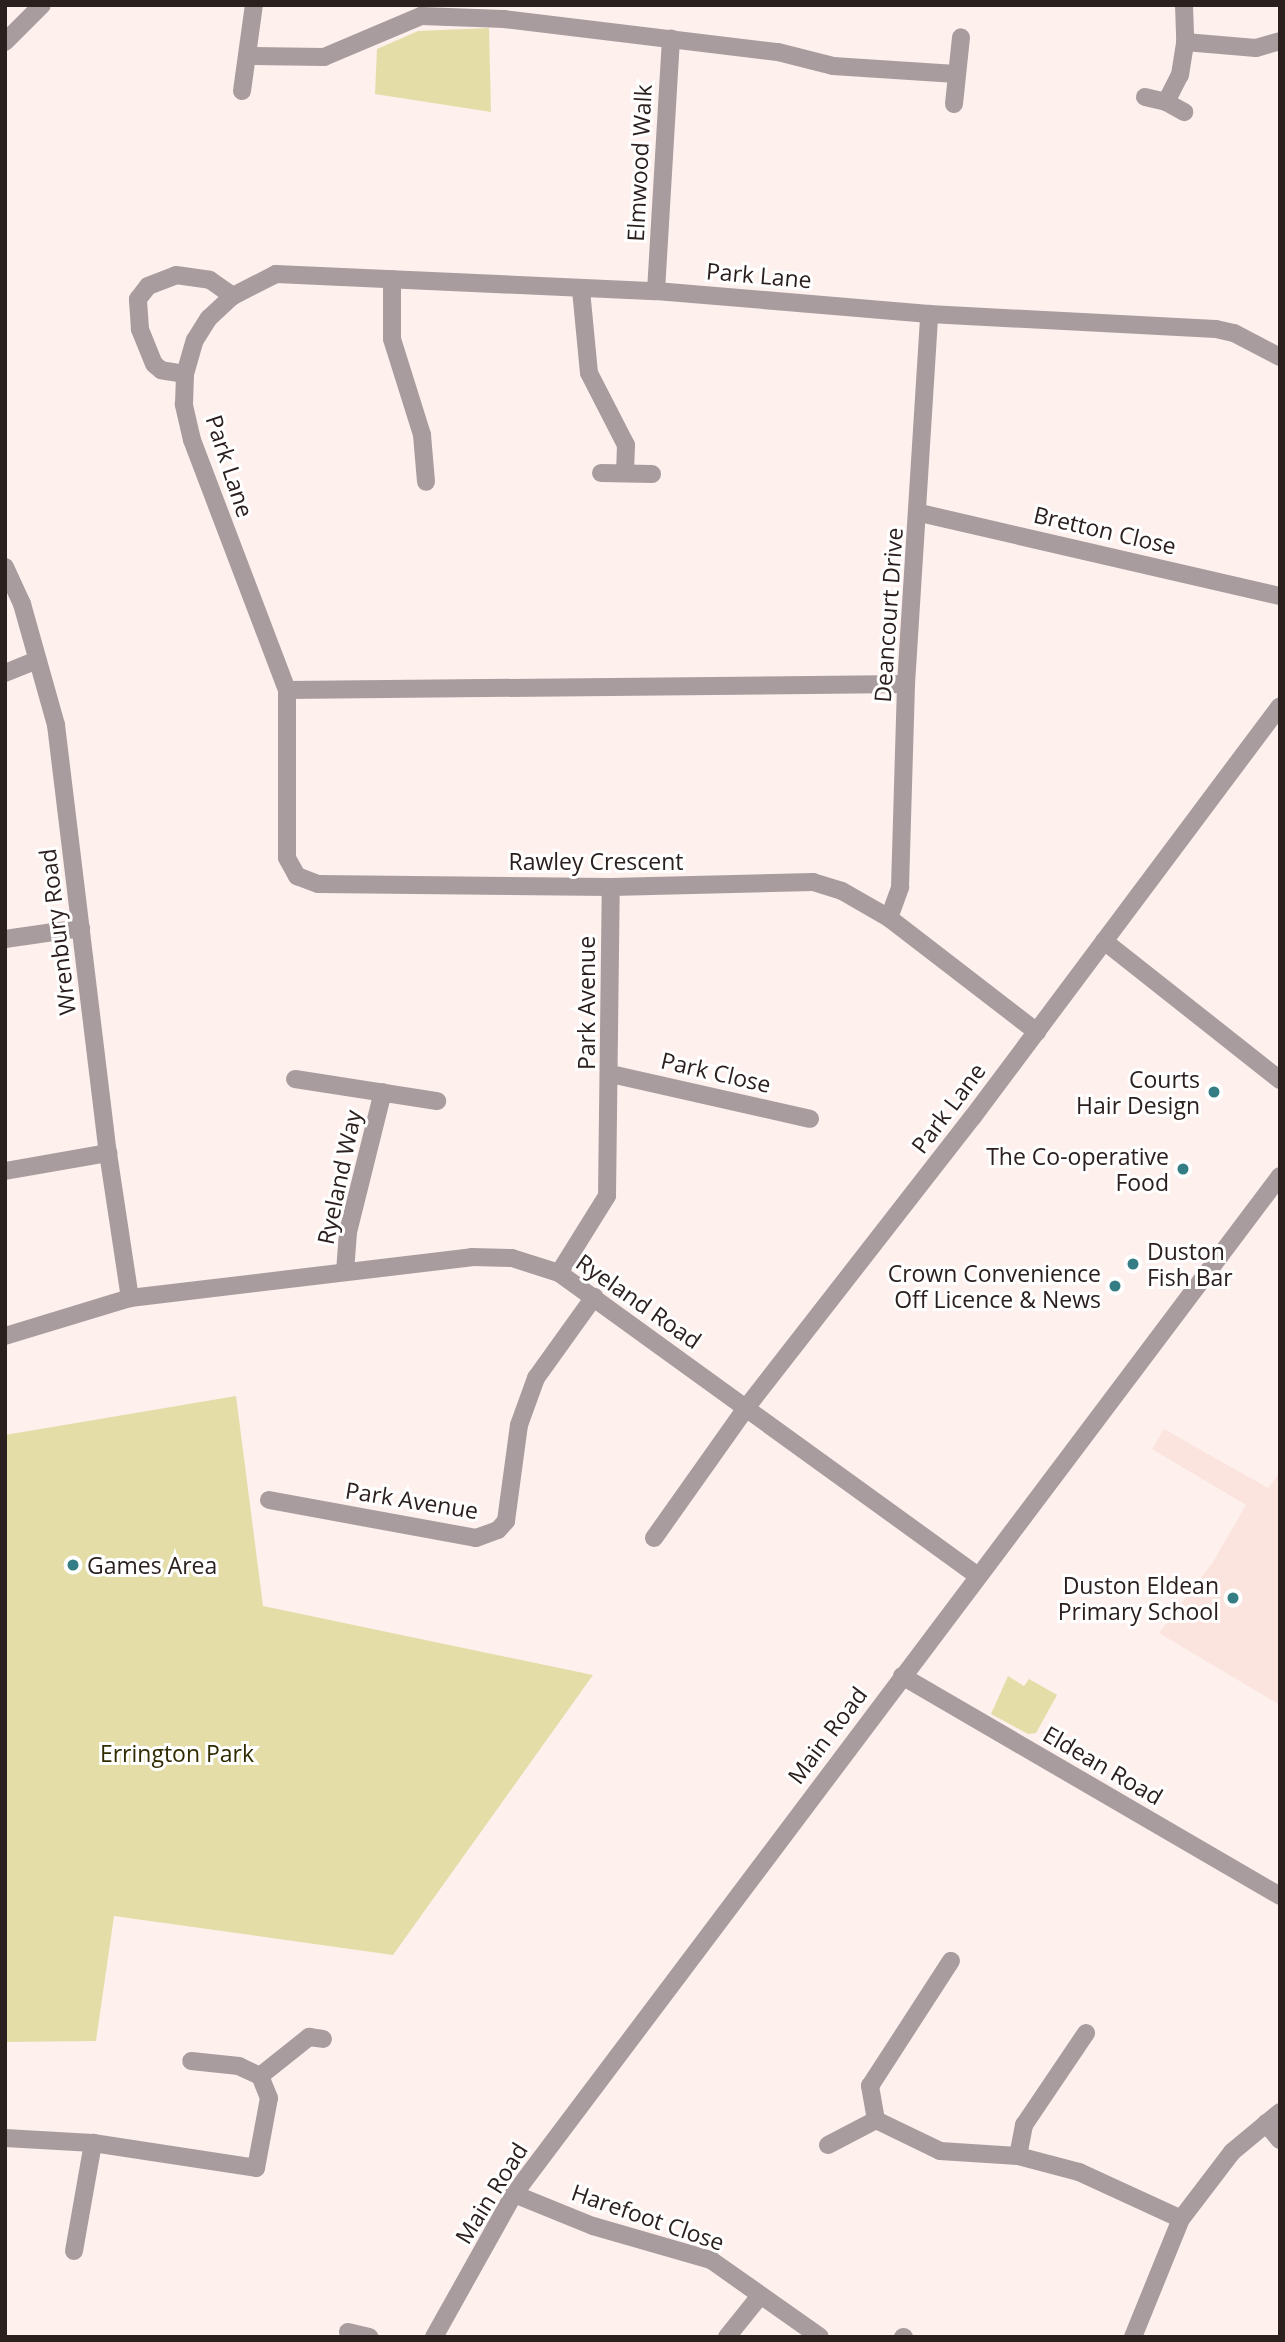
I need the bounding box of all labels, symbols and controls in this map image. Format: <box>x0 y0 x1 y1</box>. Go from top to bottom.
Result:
street label: Elmwood Walk <box>621 84 657 242</box>
street label: Park Lane <box>705 257 813 293</box>
street label: Park Lane <box>201 411 259 521</box>
street label: Bretton Close <box>1031 500 1179 560</box>
street label: Deancourt Drive <box>868 527 908 703</box>
street label: Wrenbury Road <box>33 847 81 1017</box>
street label: Rawley Crescent <box>508 847 684 875</box>
street label: Park Avenue <box>572 936 600 1070</box>
street label: Park Close <box>658 1046 774 1098</box>
street label: Park Lane <box>905 1057 991 1159</box>
place label: Courts Hair Design <box>1076 1065 1200 1119</box>
marker: Courts Hair Design <box>1206 1084 1222 1100</box>
street label: Ryeland Way <box>311 1107 367 1247</box>
place label: The Co-operative Food <box>986 1142 1169 1196</box>
marker: The Co-operative Food <box>1175 1161 1191 1177</box>
place label: Duston Fish Bar <box>1147 1237 1233 1291</box>
street label: Ryeland Road <box>571 1248 707 1354</box>
marker: Duston Fish Bar <box>1125 1256 1141 1272</box>
place label: Crown Convenience Off Licence & News <box>888 1259 1101 1313</box>
marker: Crown Convenience Off Licence & News <box>1107 1278 1123 1294</box>
street label: Park Avenue <box>344 1476 480 1524</box>
place label: Games Area <box>87 1551 217 1579</box>
marker: Games Area <box>65 1557 81 1573</box>
place label: Duston Eldean Primary School <box>1058 1571 1219 1625</box>
marker: Duston Eldean Primary School <box>1225 1590 1241 1606</box>
street label: Main Road <box>782 1681 872 1789</box>
street label: Eldean Road <box>1038 1720 1168 1810</box>
park label: Errington Park <box>100 1739 254 1767</box>
street label: Main Road <box>449 2137 533 2249</box>
street label: Harefoot Close <box>568 2178 728 2256</box>

